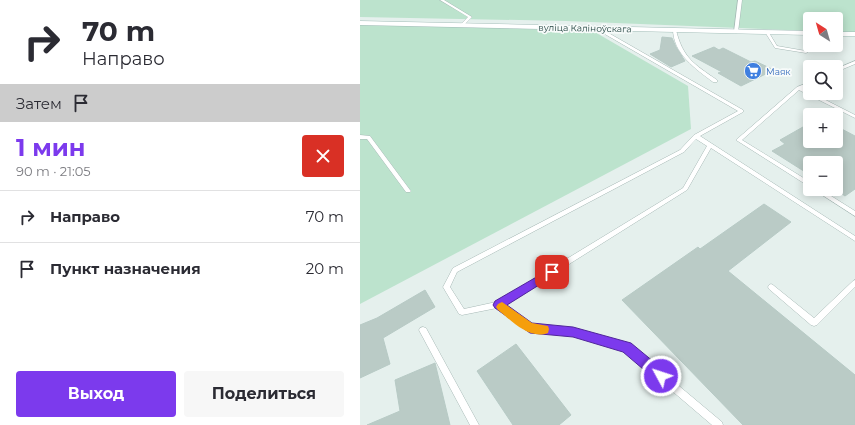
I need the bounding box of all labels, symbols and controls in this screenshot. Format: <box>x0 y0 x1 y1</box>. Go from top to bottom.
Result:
north arrow <box>803 12 843 52</box>
map controls <box>803 12 843 196</box>
text: 70 m <box>82 14 155 48</box>
icon: right <box>16 16 68 68</box>
street label: вуліца Каліноўскага <box>538 22 632 34</box>
text: Направо <box>82 48 165 70</box>
button: search <box>803 60 843 100</box>
supermarket icon: Маяк <box>743 61 763 81</box>
place label: Маяк <box>766 66 791 77</box>
icon: arrive <box>70 92 92 114</box>
text: Затем <box>16 94 62 113</box>
button: + <box>803 108 843 148</box>
text: 1 мин <box>16 133 85 162</box>
button: close <box>302 135 344 177</box>
button: − <box>803 156 843 196</box>
text: 90 m · 21:05 <box>16 163 91 179</box>
icon: right <box>16 206 38 228</box>
text: Направо <box>50 207 120 226</box>
text: 70 m <box>306 207 344 226</box>
pin <box>535 255 569 289</box>
icon: arrive <box>16 258 38 280</box>
text: Пункт назначения <box>50 259 201 278</box>
text: 20 m <box>306 259 344 278</box>
icon: arrive <box>541 261 563 283</box>
position arrow <box>640 355 682 397</box>
button: Выход <box>16 371 176 417</box>
button: Поделиться <box>184 371 344 417</box>

